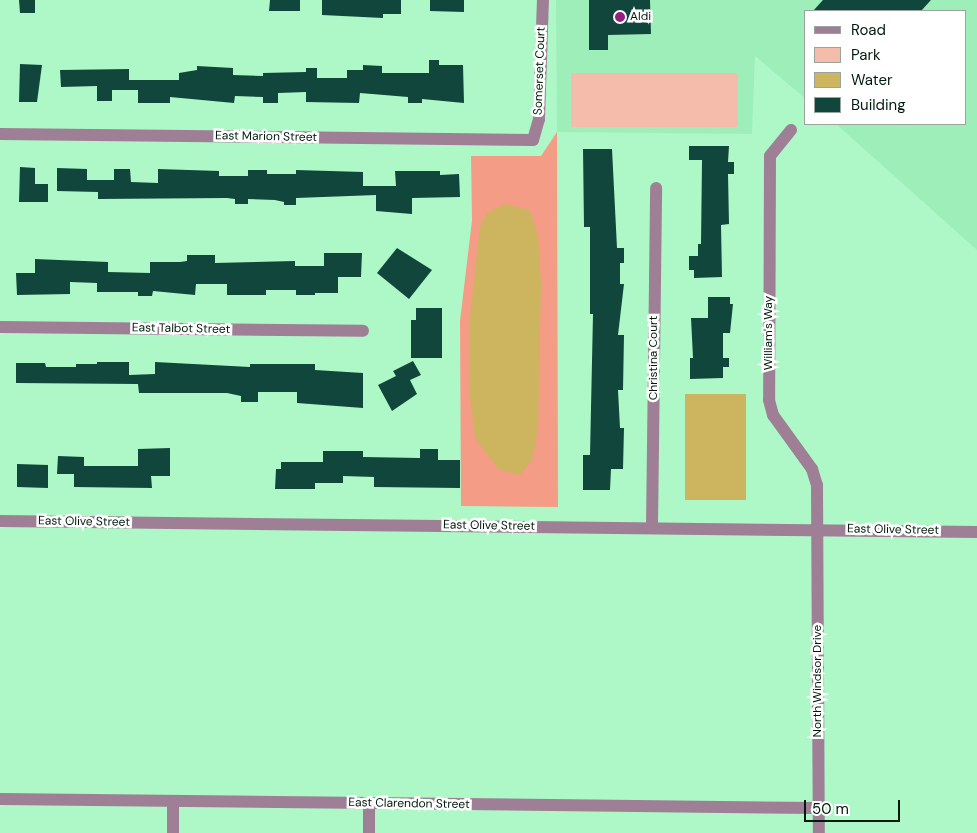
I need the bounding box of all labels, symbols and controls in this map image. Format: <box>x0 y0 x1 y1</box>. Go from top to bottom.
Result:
place label: Aldi <box>630 10 651 24</box>
legend <box>804 10 967 125</box>
marker: Aldi <box>614 11 626 23</box>
text: Road <box>851 20 886 40</box>
street label: Somerset Court <box>531 27 549 115</box>
text: Park <box>851 45 881 65</box>
text: Water <box>851 70 892 90</box>
text: Building <box>851 95 906 115</box>
street label: East Marion Street <box>215 129 317 145</box>
street label: William's Way <box>762 296 776 370</box>
street label: Christina Court <box>647 316 661 400</box>
street label: East Talbot Street <box>132 321 230 337</box>
street label: East Olive Street <box>38 514 130 530</box>
street label: East Olive Street <box>443 518 535 534</box>
street label: East Olive Street <box>847 522 939 538</box>
street label: North Windsor Drive <box>811 625 825 737</box>
scale bar <box>807 790 903 822</box>
street label: East Clarendon Street <box>348 796 470 812</box>
text: 50 m <box>812 799 849 819</box>

